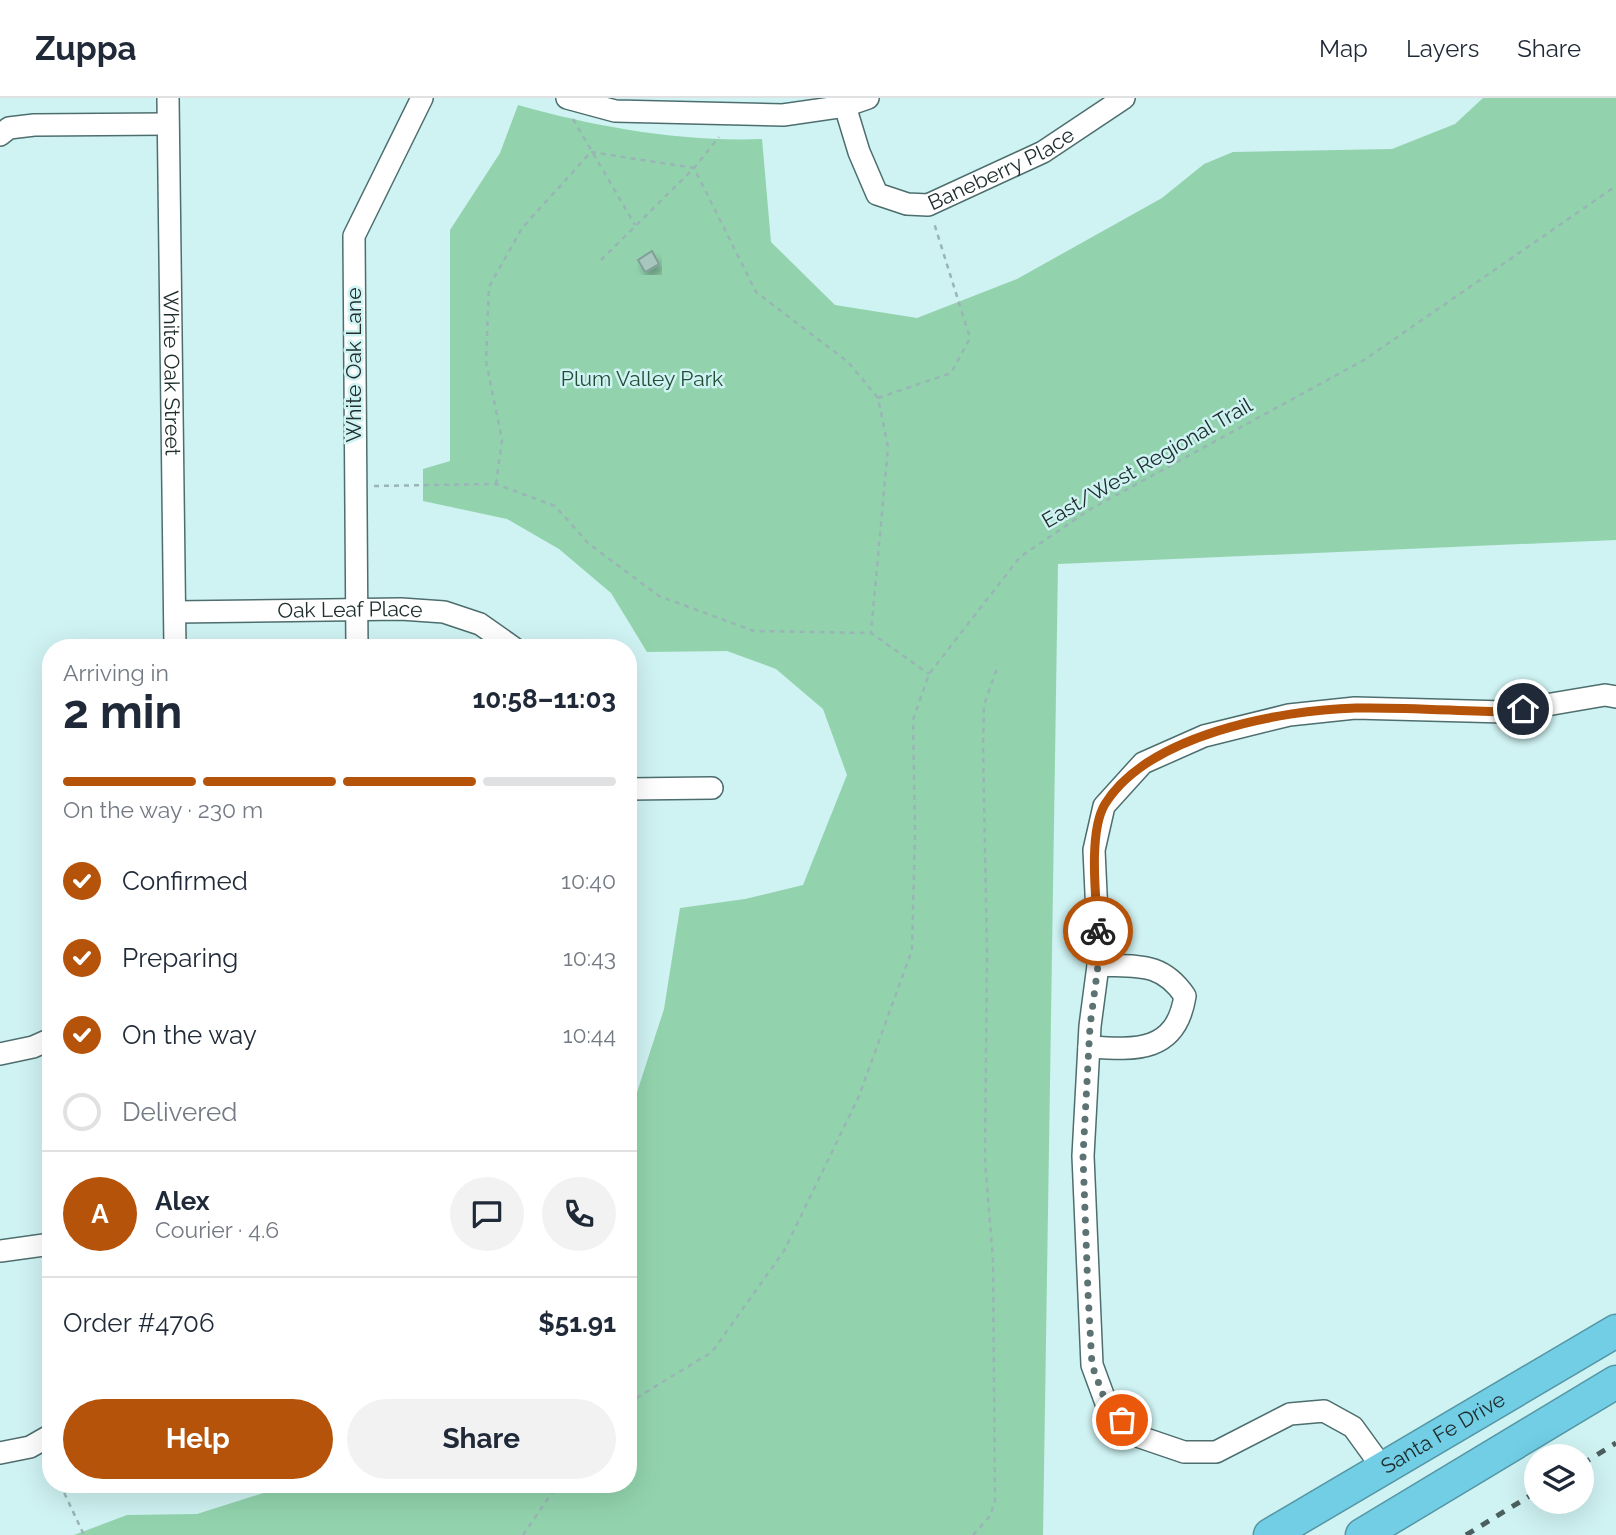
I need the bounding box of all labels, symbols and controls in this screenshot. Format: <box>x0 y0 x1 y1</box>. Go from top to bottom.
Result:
text: Zuppa <box>35 29 137 68</box>
text: Map <box>1319 34 1368 63</box>
text: Layers <box>1406 34 1479 63</box>
text: Share <box>1517 34 1581 63</box>
street label: Baneberry Place <box>924 122 1079 215</box>
street label: White Oak Lane <box>341 287 366 443</box>
street label: White Oak Street <box>158 290 186 456</box>
park label: Plum Valley Park <box>561 366 723 391</box>
street label: East/West Regional Trail <box>1037 392 1257 533</box>
street label: Oak Leaf Place <box>277 596 423 623</box>
text: Arriving in <box>63 659 169 686</box>
pin <box>1493 679 1553 739</box>
text: 10:58–11:03 <box>472 684 616 714</box>
text: 2 min <box>63 685 182 739</box>
icon: home <box>1504 690 1542 728</box>
text: On the way · 230 m <box>63 796 263 823</box>
icon: check <box>63 862 101 900</box>
text: Confirmed <box>122 866 248 896</box>
text: 10:40 <box>561 867 616 894</box>
courier <box>1063 896 1133 966</box>
icon: bike <box>1079 912 1117 950</box>
icon: check <box>63 939 101 977</box>
text: Preparing <box>122 943 238 973</box>
text: 10:43 <box>563 944 616 971</box>
icon: check <box>63 1016 101 1054</box>
text: On the way <box>122 1020 257 1050</box>
text: 10:44 <box>563 1021 616 1048</box>
text: Delivered <box>122 1097 237 1127</box>
button: chat <box>450 1177 524 1251</box>
button: phone <box>542 1177 616 1251</box>
text: Alex <box>155 1186 210 1216</box>
text: A <box>91 1199 109 1229</box>
text: Courier · 4.6 <box>155 1216 279 1243</box>
text: Order #4706 <box>63 1308 215 1338</box>
text: $51.91 <box>538 1308 616 1338</box>
street label: Santa Fe Drive <box>1376 1386 1509 1479</box>
pin <box>1092 1390 1152 1450</box>
button: Help <box>63 1399 333 1479</box>
button: Share <box>347 1399 616 1479</box>
icon: bag <box>1103 1401 1141 1439</box>
map controls <box>1524 1444 1594 1514</box>
button: layers <box>1524 1444 1594 1514</box>

